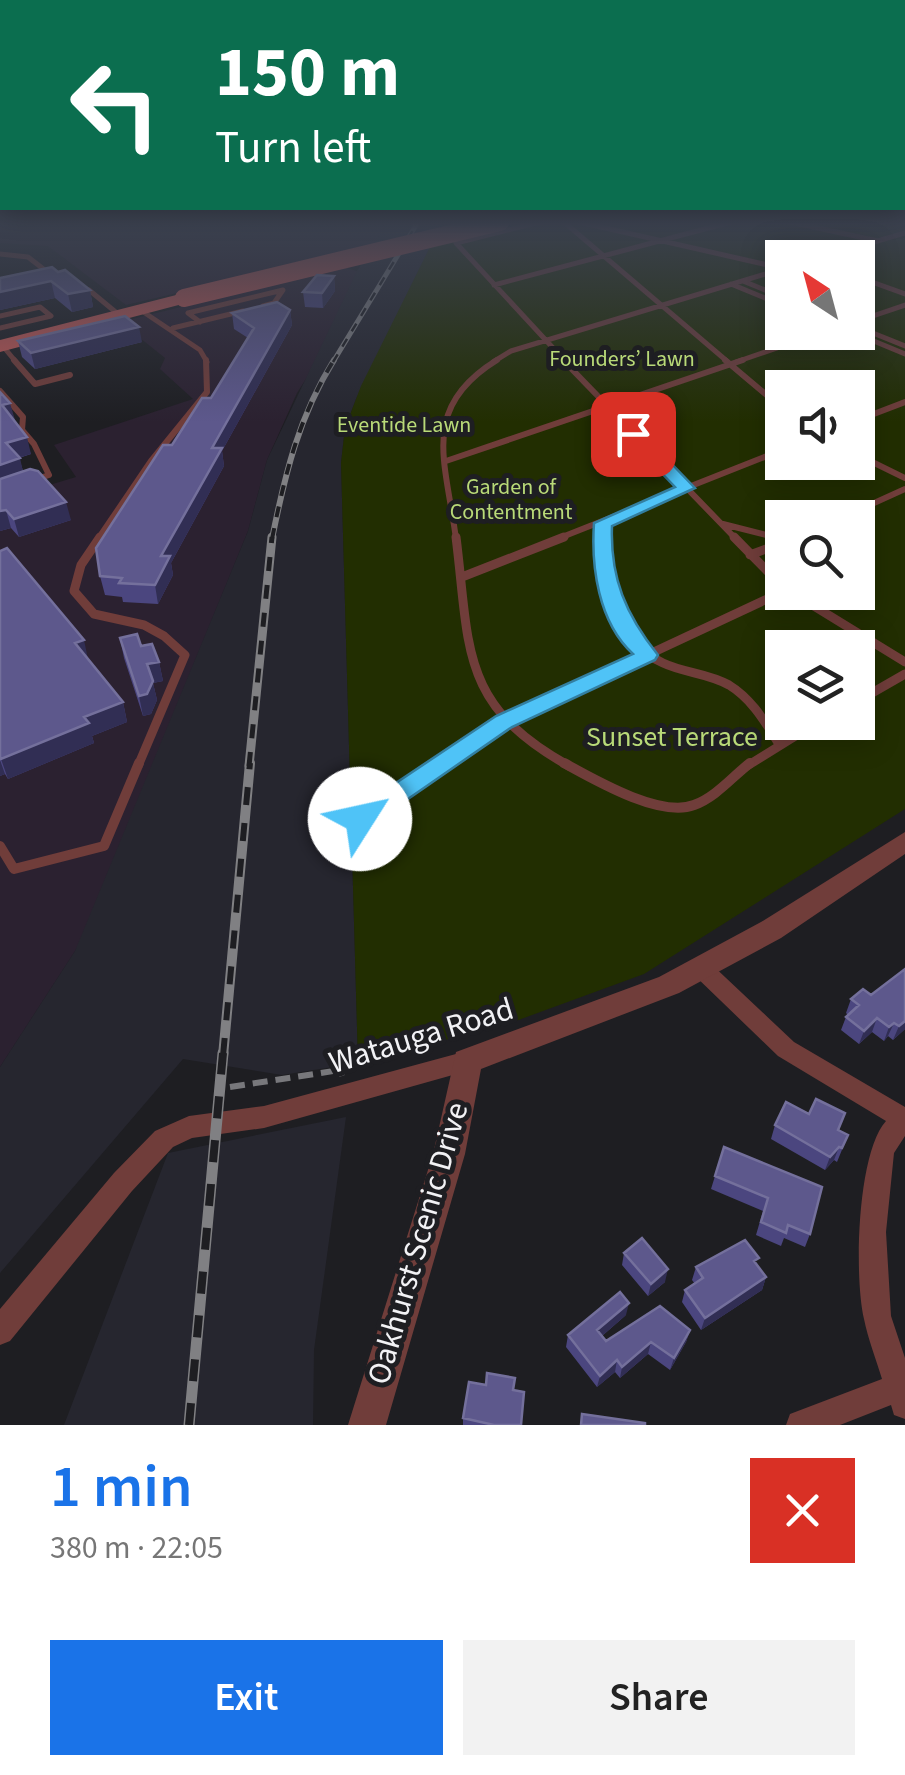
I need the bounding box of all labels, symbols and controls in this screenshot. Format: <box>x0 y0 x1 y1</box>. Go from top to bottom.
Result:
text: 150 m <box>215 23 400 123</box>
icon: left <box>50 40 180 170</box>
text: Turn left <box>215 116 371 180</box>
north arrow <box>765 240 875 350</box>
map controls <box>765 240 875 740</box>
park label: Founders’ Lawn <box>549 343 695 375</box>
button: sound <box>765 370 875 480</box>
pin <box>591 392 676 477</box>
icon: arrive <box>606 407 661 462</box>
park label: Eventide Lawn <box>337 409 471 441</box>
park label: Garden of Contentment <box>450 471 573 528</box>
button: search <box>765 500 875 610</box>
button: layers <box>765 630 875 740</box>
park label: Sunset Terrace <box>586 717 758 757</box>
position arrow <box>308 767 412 871</box>
street label: Watauga Road <box>323 986 519 1086</box>
street label: Oakhurst Scenic Drive <box>356 1097 480 1390</box>
text: 1 min <box>50 1445 193 1530</box>
button: close <box>750 1458 855 1563</box>
text: 380 m · 22:05 <box>50 1525 223 1571</box>
button: Exit <box>50 1640 443 1755</box>
button: Share <box>463 1640 855 1755</box>

